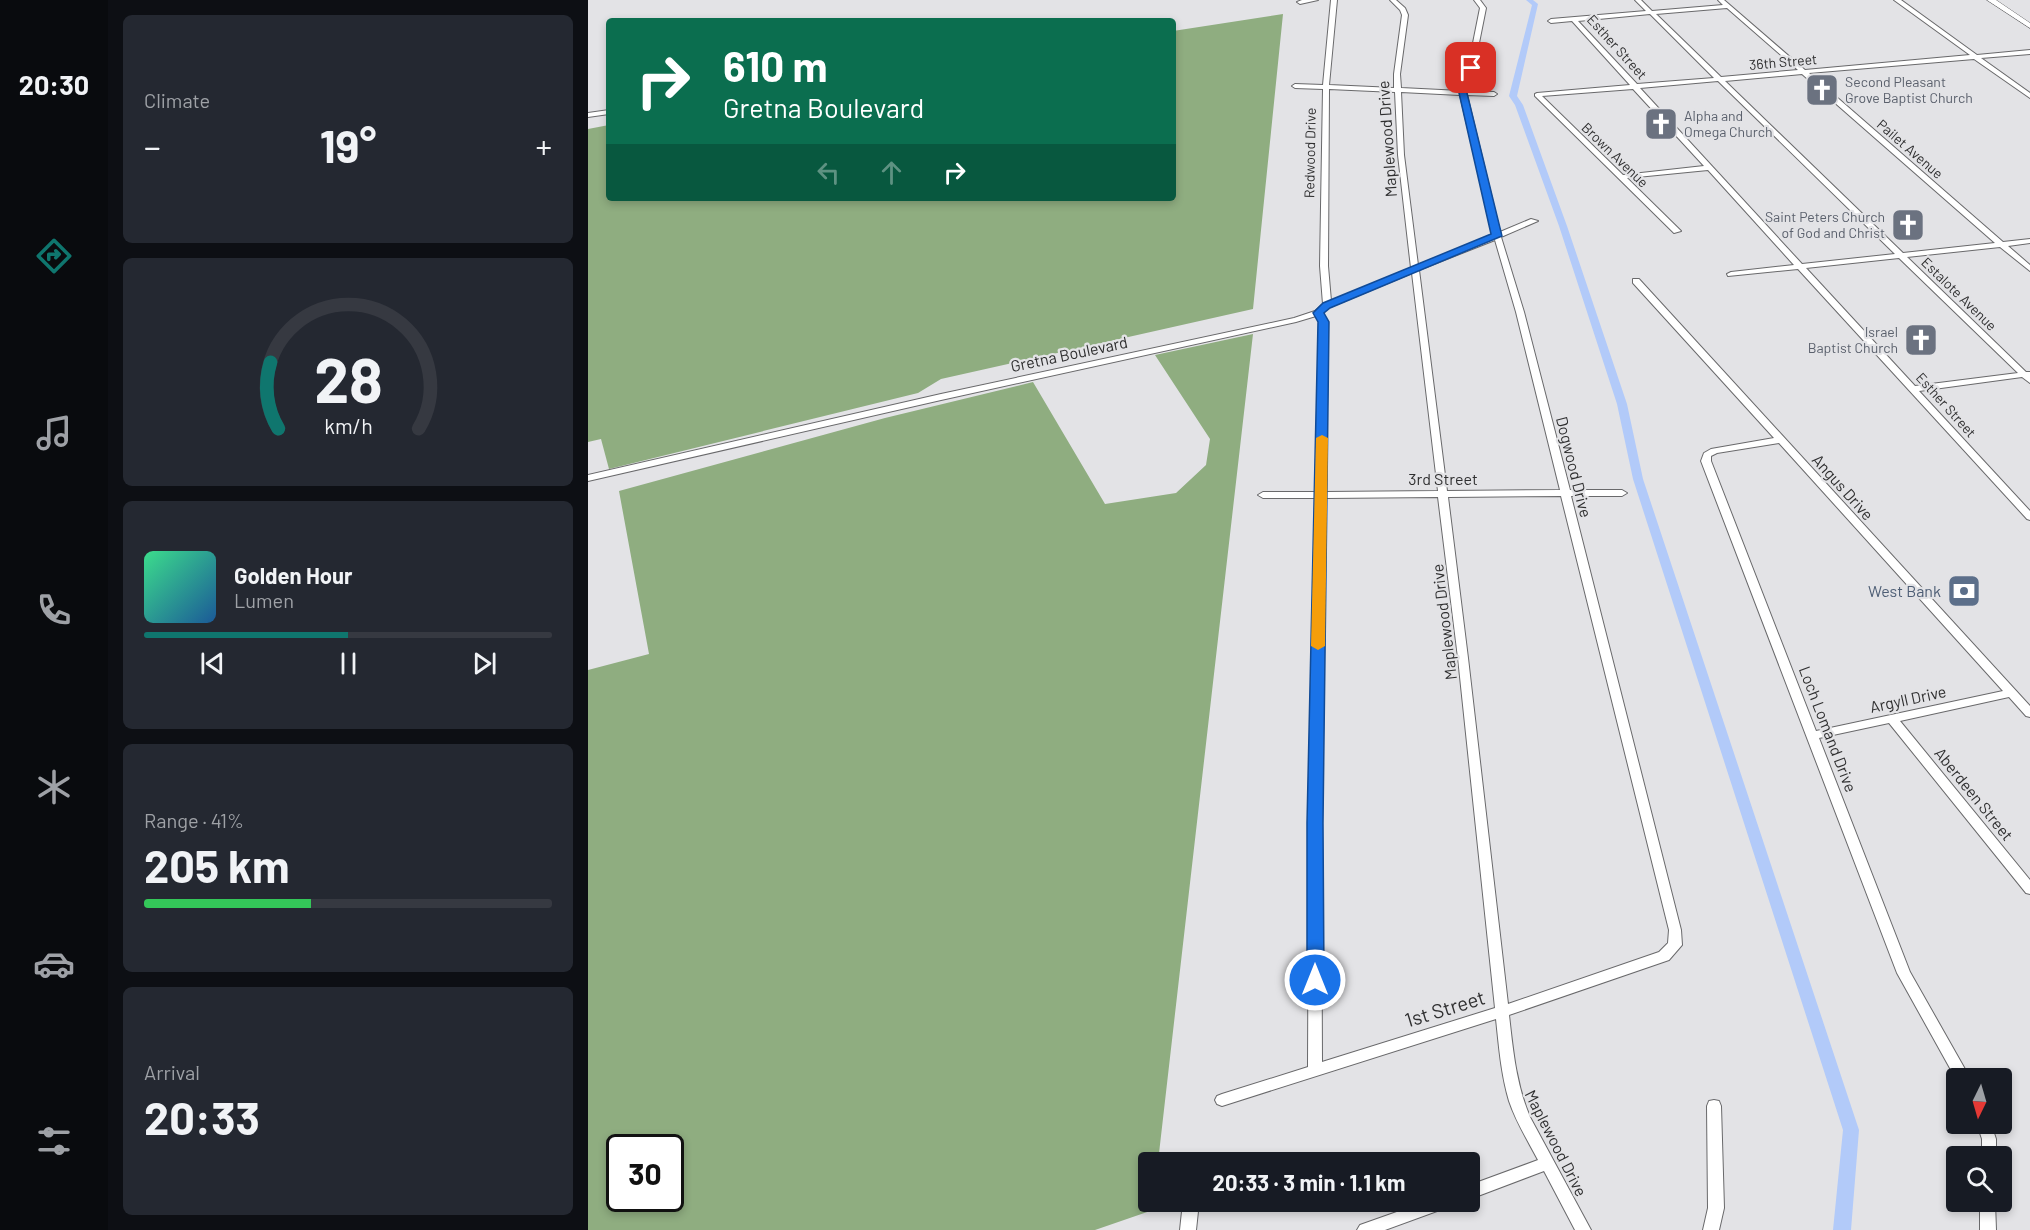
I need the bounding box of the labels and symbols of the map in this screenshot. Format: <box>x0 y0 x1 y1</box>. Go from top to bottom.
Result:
street label: Esther Street <box>1584 11 1651 83</box>
pin <box>1445 42 1496 93</box>
street label: 36th Street <box>1748 50 1818 73</box>
church icon: Second Pleasant Grove Baptist Church <box>1804 72 1840 108</box>
place label: Second Pleasant Grove Baptist Church <box>1845 73 1973 106</box>
street label: Maplewood Drive <box>1373 80 1400 198</box>
church icon: Alpha and Omega Church <box>1643 106 1679 142</box>
place label: Alpha and Omega Church <box>1684 107 1773 140</box>
street label: Redwood Drive <box>1300 108 1319 198</box>
street label: Pailet Avenue <box>1874 115 1947 182</box>
street label: Brown Avenue <box>1578 119 1652 191</box>
church icon: Saint Peters Church of God and Christ <box>1890 207 1926 243</box>
place label: Saint Peters Church of God and Christ <box>1765 208 1885 241</box>
street label: Estalote Avenue <box>1918 254 2000 334</box>
church icon: Israel Baptist Church <box>1903 322 1939 358</box>
place label: Israel Baptist Church <box>1808 323 1898 356</box>
street label: Gretna Boulevard <box>1009 332 1129 375</box>
street label: Esther Street <box>1913 369 1980 441</box>
street label: Dogwood Drive <box>1553 414 1596 519</box>
street label: Angus Drive <box>1809 450 1878 524</box>
street label: 3rd Street <box>1408 469 1478 488</box>
street label: Maplewood Drive <box>1427 563 1460 681</box>
bank icon: West Bank <box>1946 573 1982 609</box>
place label: West Bank <box>1868 581 1941 600</box>
street label: Loch Lomand Drive <box>1796 663 1861 794</box>
street label: Argyll Drive <box>1868 681 1948 716</box>
street label: Aberdeen Street <box>1931 743 2018 844</box>
position arrow <box>1283 948 1347 1012</box>
street label: 1st Street <box>1402 985 1488 1032</box>
north arrow <box>1946 1068 2012 1134</box>
street label: Maplewood Drive <box>1521 1086 1591 1199</box>
speed limit sign: 30 <box>606 1134 684 1212</box>

